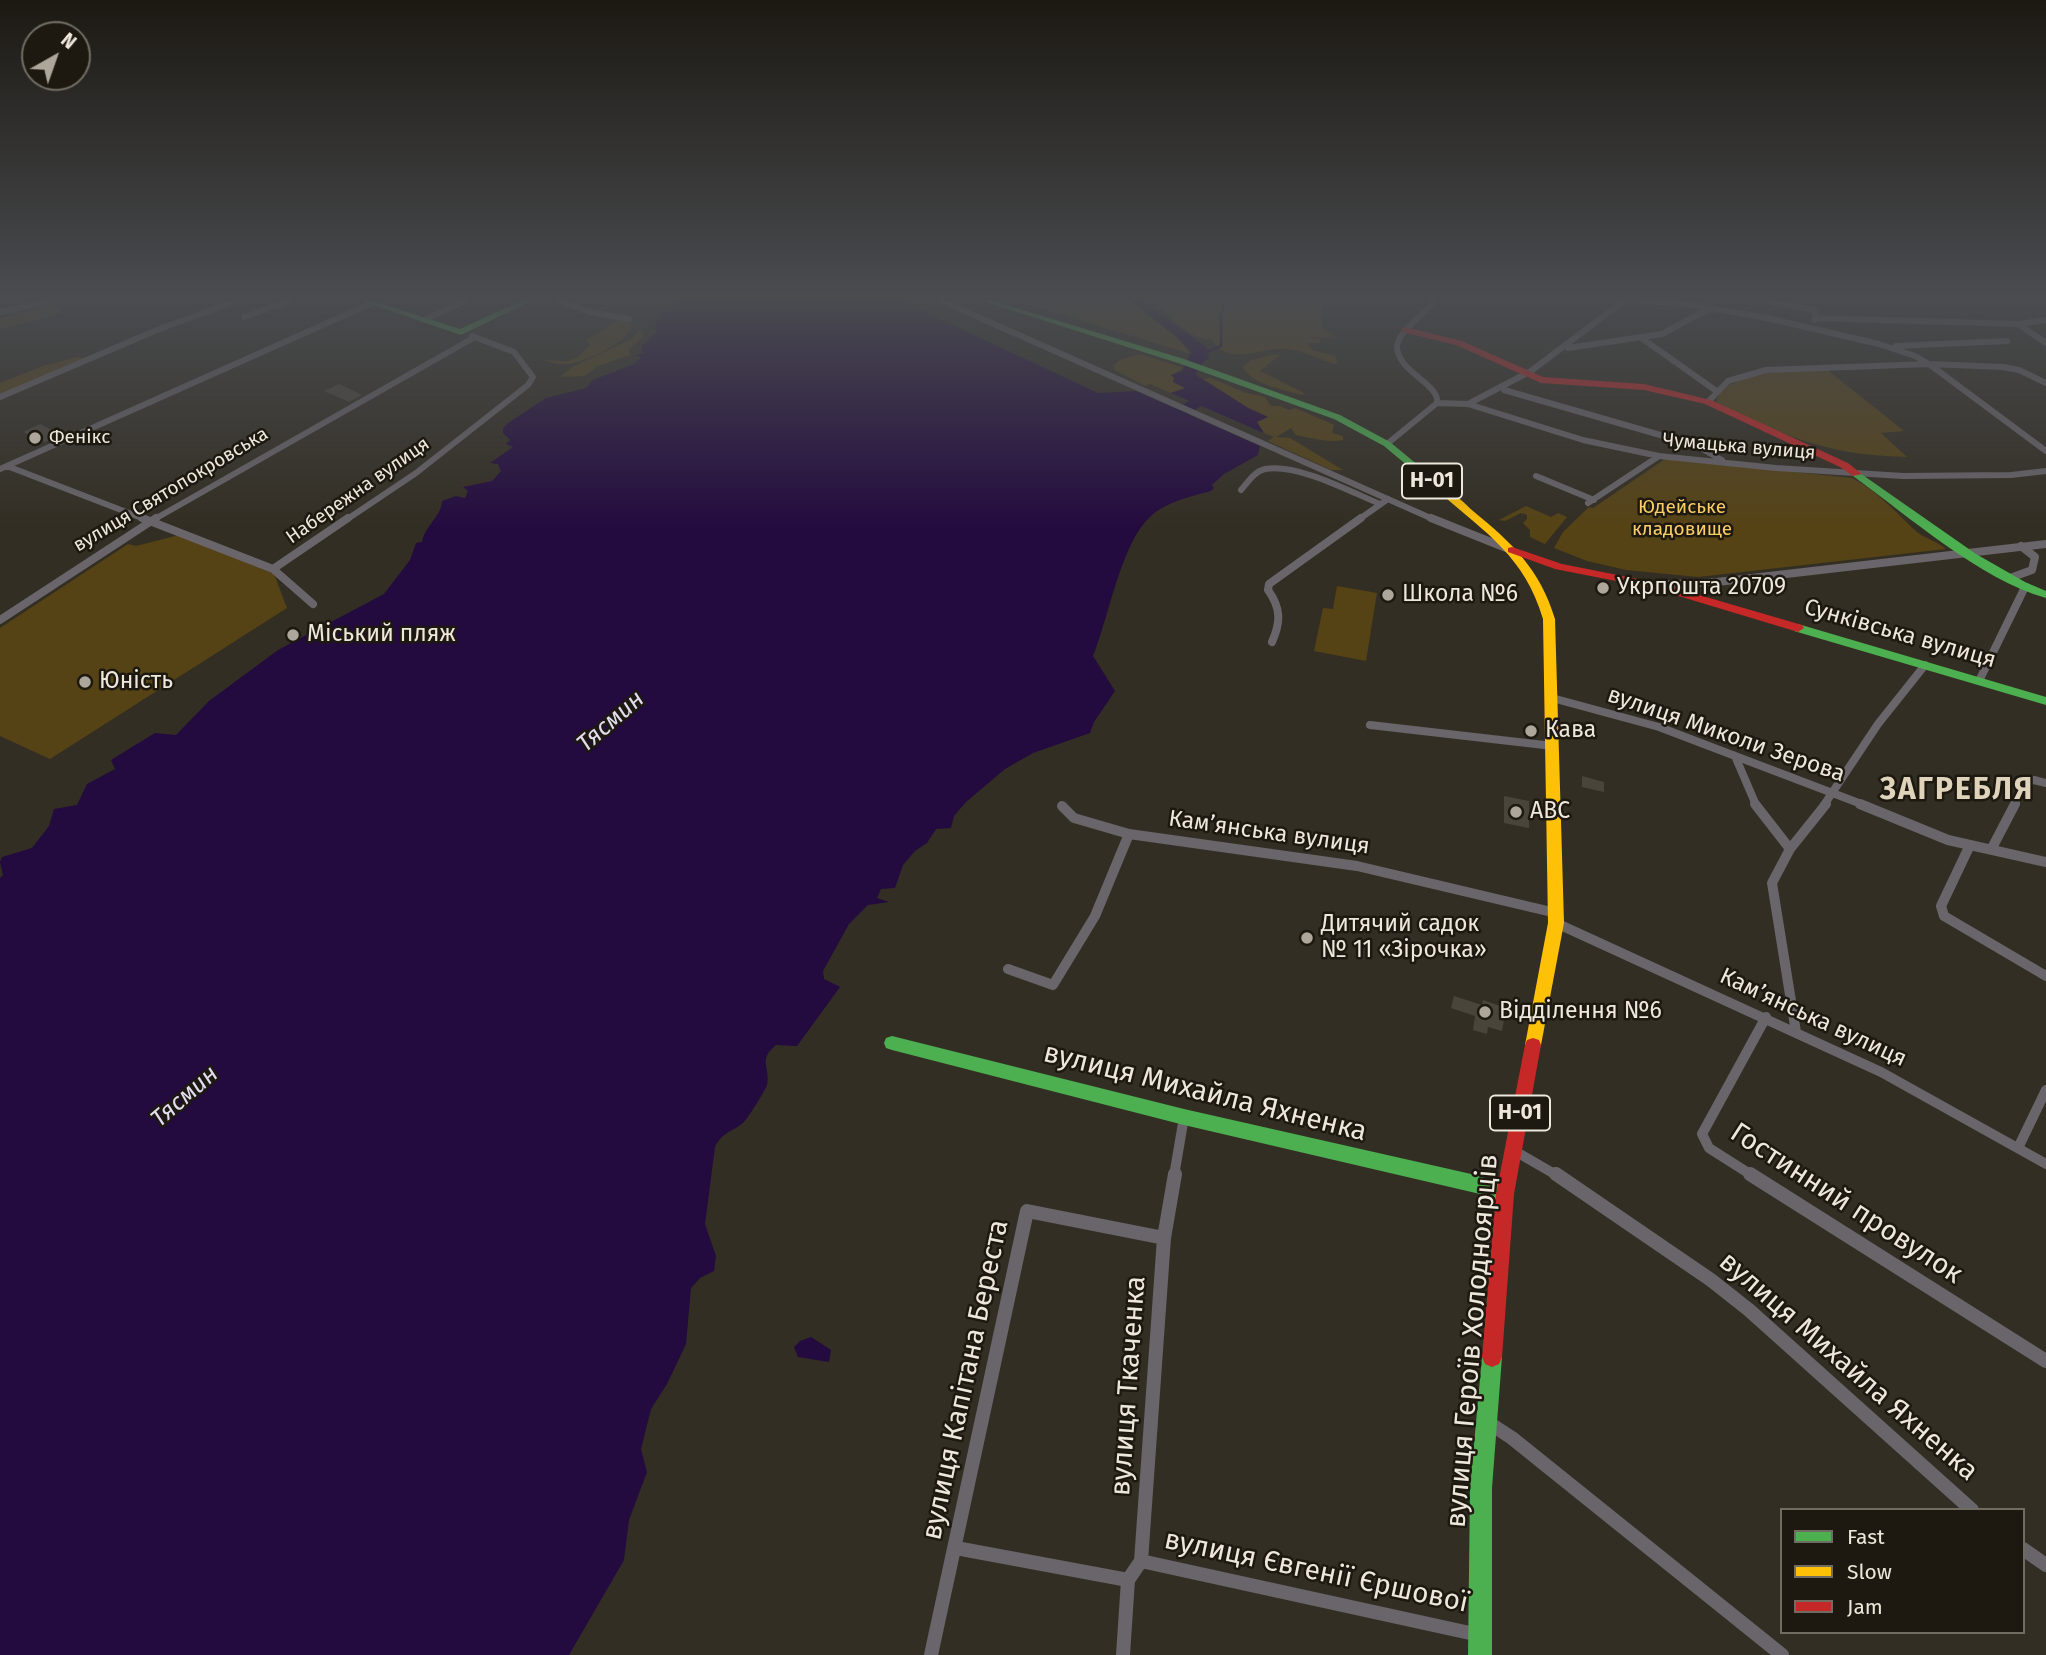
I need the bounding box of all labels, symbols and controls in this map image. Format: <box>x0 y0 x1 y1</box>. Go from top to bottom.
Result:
north arrow <box>21 21 91 91</box>
text: N <box>56 28 81 54</box>
street label: вулиця Святопокровська <box>69 423 273 557</box>
place label: Фенікс <box>49 427 110 449</box>
street label: Чумацька вулиця <box>1662 429 1816 465</box>
marker: Фенікс <box>27 430 43 446</box>
street label: Набережна вулиця <box>282 433 434 549</box>
road number: Н-01 <box>1402 463 1462 498</box>
park label: Юдейське кладовище <box>1632 497 1732 541</box>
place label: Укрпошта 20709 <box>1617 574 1786 602</box>
marker: Укрпошта 20709 <box>1595 580 1611 596</box>
place label: Школа №6 <box>1402 581 1518 609</box>
marker: Школа №6 <box>1380 587 1396 603</box>
street label: Сунківська вулиця <box>1801 593 1999 675</box>
place label: Міський пляж <box>307 621 456 649</box>
marker: Міський пляж <box>285 627 301 643</box>
place label: Юність <box>99 668 173 696</box>
marker: Юність <box>77 674 93 690</box>
street label: вулиця Миколи Зерова <box>1603 681 1849 789</box>
water label: Тясмин <box>572 685 650 759</box>
place label: Кава <box>1545 717 1596 745</box>
marker: Кава <box>1523 723 1539 739</box>
district label: ЗАГРЕБЛЯ <box>1881 773 2033 809</box>
place label: ABC <box>1530 798 1570 826</box>
marker: ABC <box>1508 804 1524 820</box>
street label: Камʼянська вулиця <box>1167 805 1371 861</box>
place label: Дитячий садок № 11 «Зірочка» <box>1321 911 1487 965</box>
marker: Дитячий садок № 11 «Зірочка» <box>1299 930 1315 946</box>
street label: Камʼянська вулиця <box>1715 963 1911 1073</box>
place label: Відділення №6 <box>1499 998 1662 1026</box>
marker: Відділення №6 <box>1477 1004 1493 1020</box>
street label: вулиця Михайла Яхненка <box>1040 1037 1370 1149</box>
water label: Тясмин <box>146 1060 224 1134</box>
road number: Н-01 <box>1490 1096 1550 1130</box>
street label: Гостинний провулок <box>1724 1116 1968 1292</box>
street label: вулиця Героїв Холодноярців <box>1440 1153 1506 1529</box>
street label: вулиця Капітана Береста <box>916 1217 1016 1543</box>
street label: вулиця Михайла Яхненка <box>1712 1245 1984 1489</box>
street label: вулиця Ткаченка <box>1105 1275 1153 1497</box>
legend <box>1780 1508 2025 1634</box>
street label: вулиця Євгенії Єршової <box>1161 1523 1471 1621</box>
text: Fast <box>1847 1524 1885 1550</box>
text: Slow <box>1847 1559 1892 1585</box>
text: Jam <box>1847 1594 1883 1620</box>

